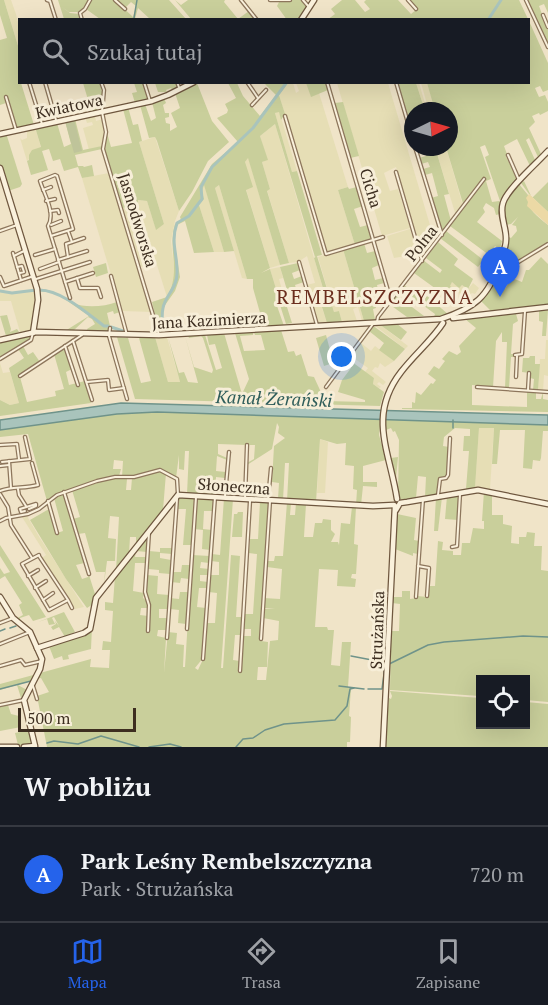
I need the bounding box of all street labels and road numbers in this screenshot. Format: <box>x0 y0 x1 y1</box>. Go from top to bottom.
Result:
street label: Kwiatowa <box>33 88 105 124</box>
street label: Cicha <box>355 166 387 210</box>
street label: Jasnodworska <box>113 170 163 270</box>
street label: Polna <box>400 220 442 266</box>
street label: Jana Kazimierza <box>151 306 267 334</box>
street label: Słoneczna <box>197 472 271 500</box>
street label: Strużańska <box>365 590 389 670</box>

